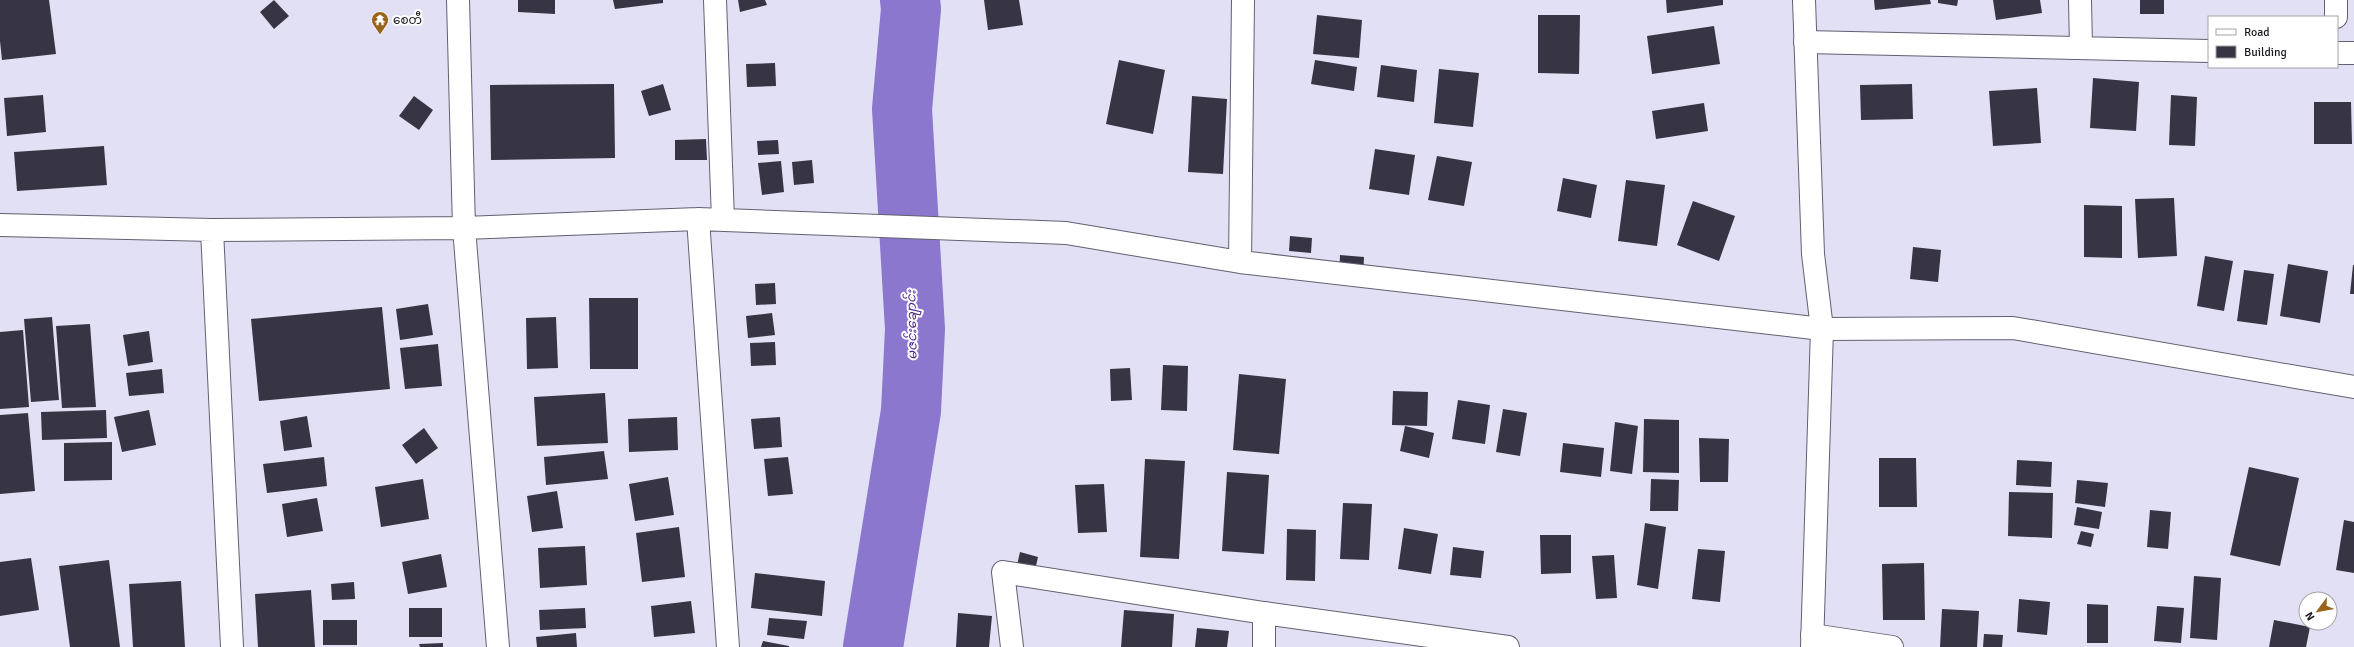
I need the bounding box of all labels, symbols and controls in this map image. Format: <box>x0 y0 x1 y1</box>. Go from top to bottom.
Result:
temple icon: စေတီ <box>370 10 390 35</box>
place label: စေတီ <box>393 11 422 28</box>
legend <box>2208 16 2338 68</box>
text: Road <box>2244 25 2270 40</box>
text: Building <box>2244 45 2287 60</box>
water label: မဇင်းချောင်း <box>901 288 924 360</box>
north arrow <box>2298 591 2338 631</box>
text: N <box>2302 609 2317 623</box>

